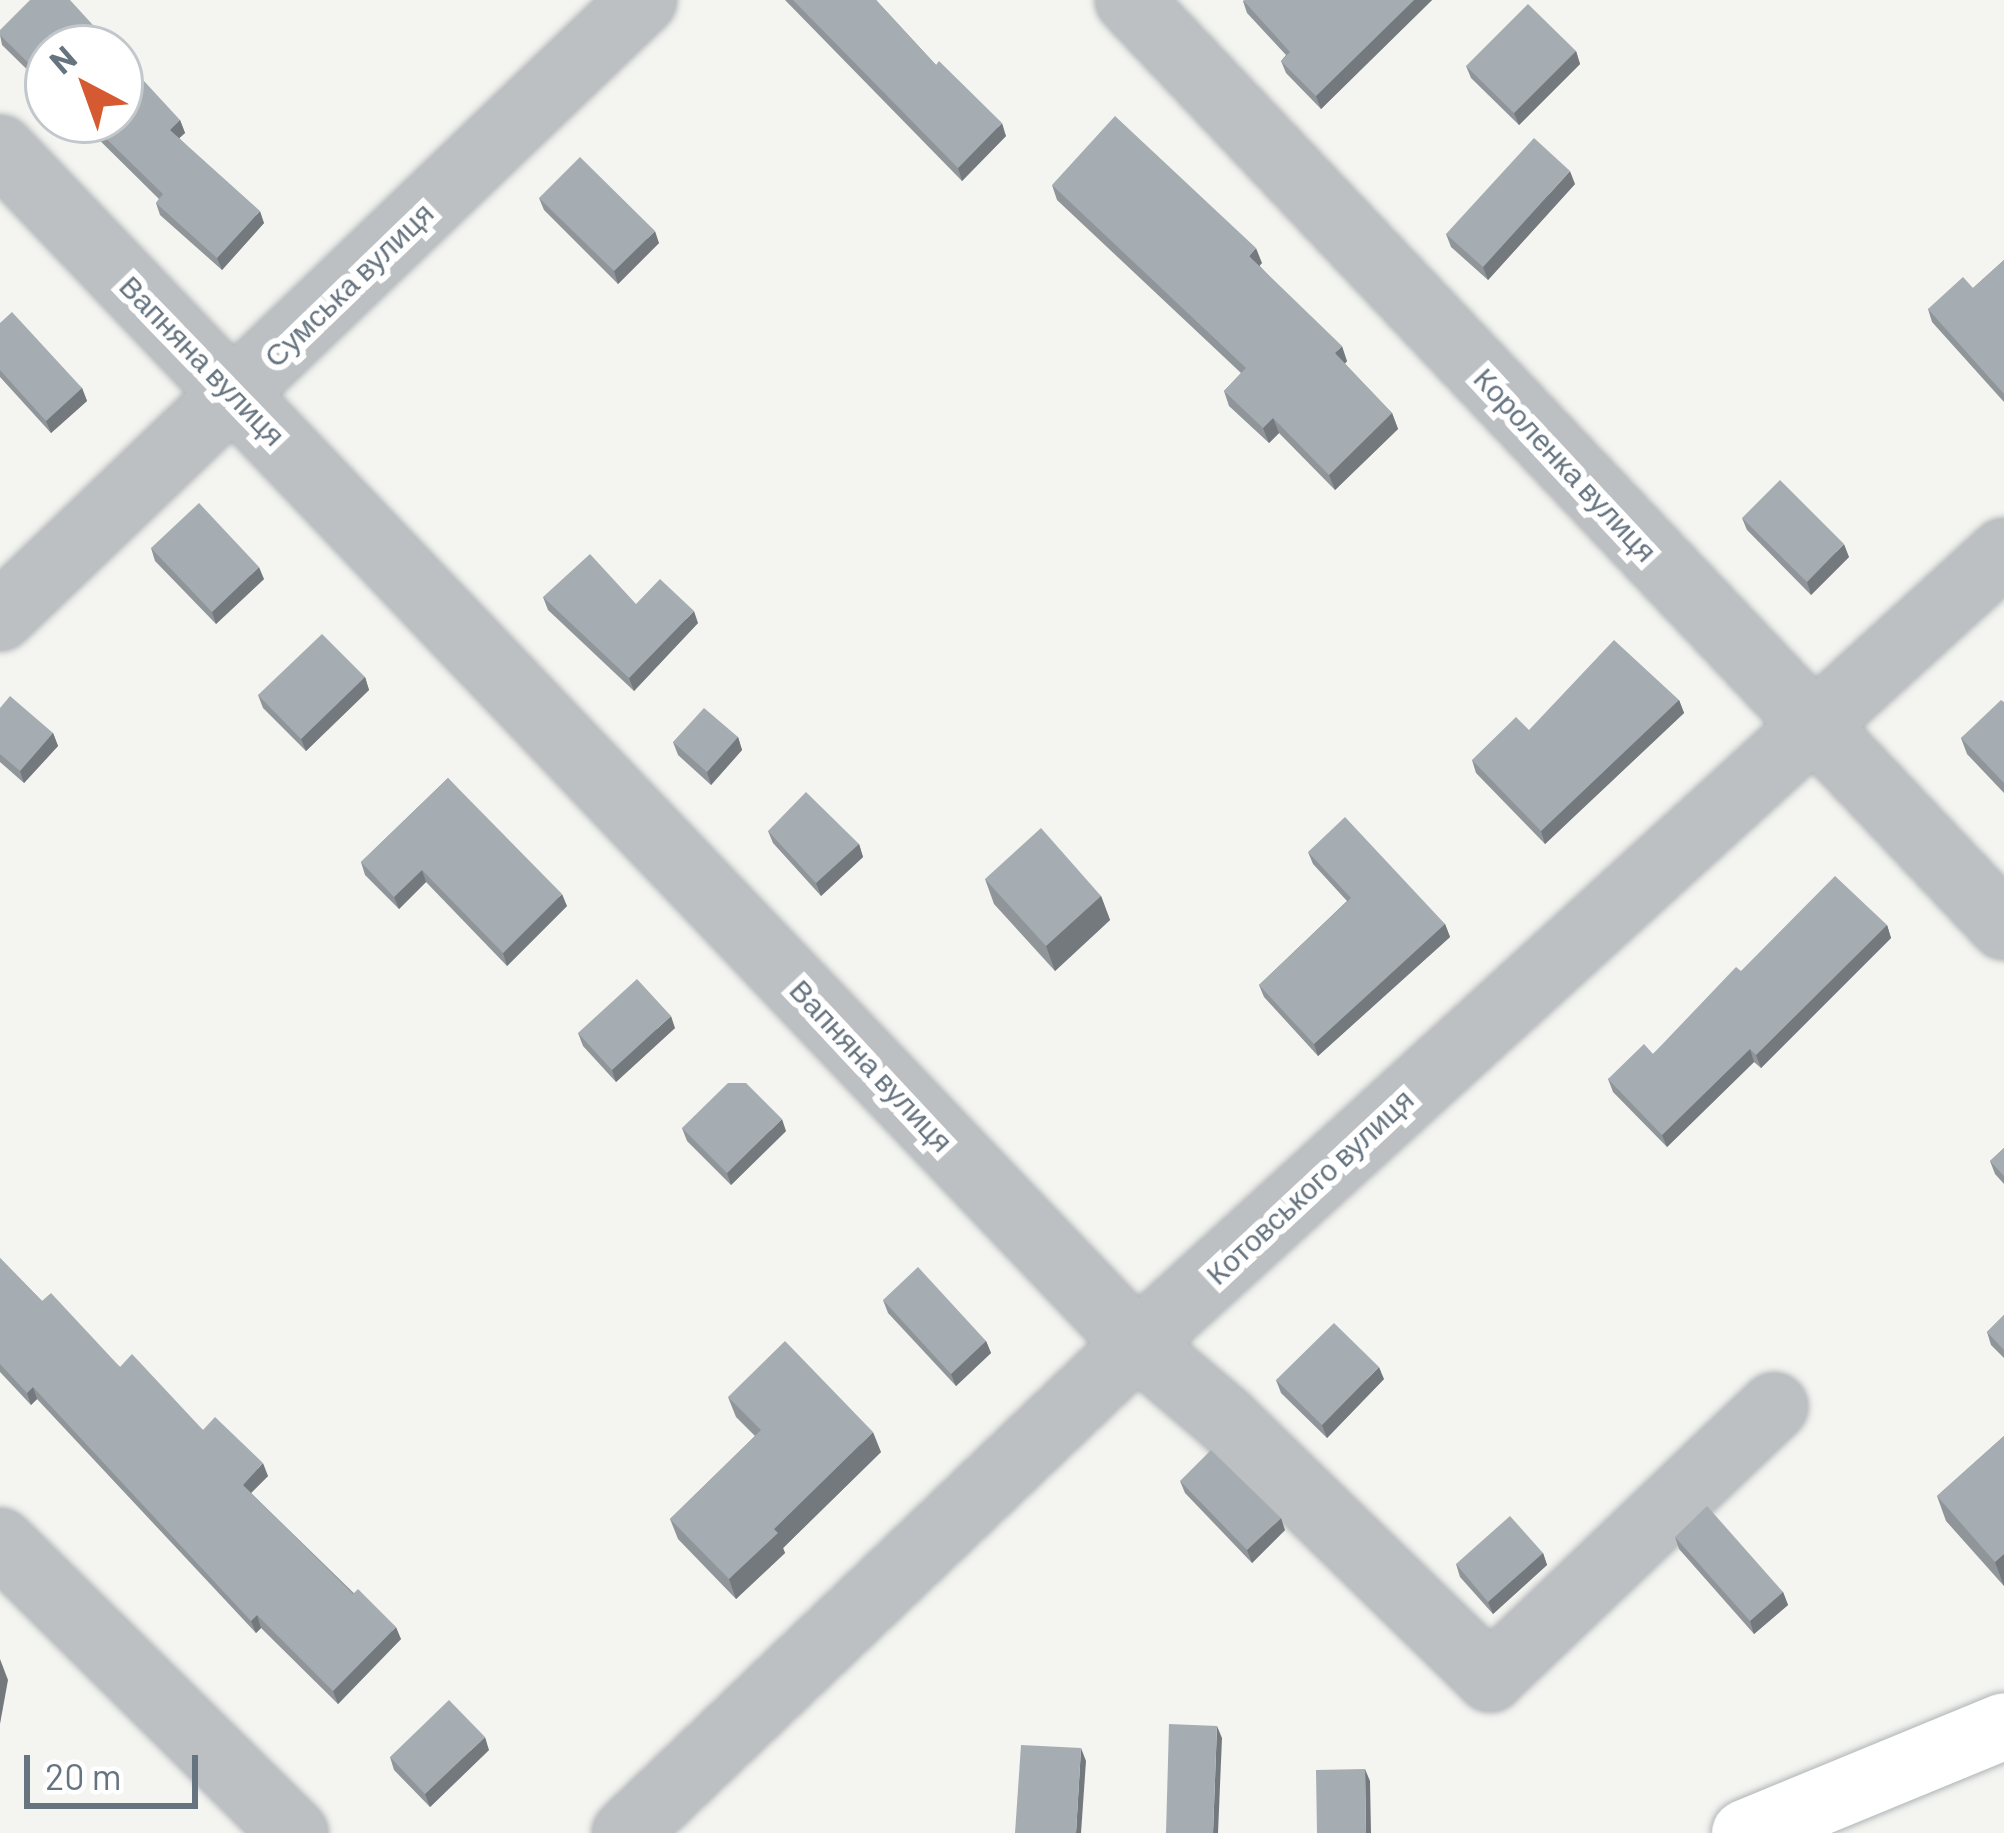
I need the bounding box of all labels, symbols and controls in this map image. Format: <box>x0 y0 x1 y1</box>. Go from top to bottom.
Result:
north arrow <box>24 24 144 144</box>
text: N <box>41 37 84 81</box>
street label: Сумська вулиця <box>256 194 440 374</box>
street label: Вапняна вулиця <box>113 268 293 452</box>
street label: Короленка вулиця <box>1467 360 1665 568</box>
street label: Вапняна вулиця <box>783 971 961 1159</box>
street label: Котовського вулиця <box>1198 1081 1420 1291</box>
scale bar <box>30 1731 204 1805</box>
text: 20 m <box>45 1754 122 1797</box>

